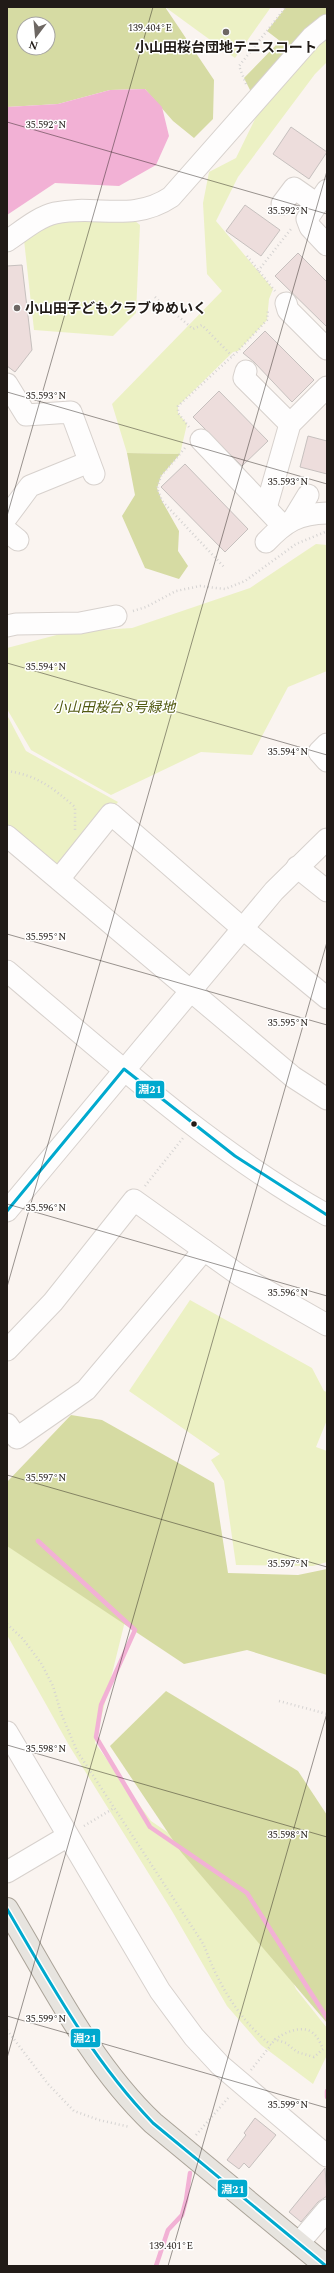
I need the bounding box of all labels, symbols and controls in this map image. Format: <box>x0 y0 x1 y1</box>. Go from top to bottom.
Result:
north arrow <box>16 16 56 56</box>
text: 139.404°E <box>128 20 172 36</box>
marker: 小山田桜台団地テニスコート <box>221 27 231 37</box>
text: N <box>27 36 40 55</box>
place label: 小山田桜台団地テニスコート <box>135 37 317 58</box>
text: 35.592°N <box>26 117 66 133</box>
text: 35.592°N <box>268 203 308 219</box>
place label: 小山田子どもクラブゆめいく <box>25 298 207 319</box>
marker: 小山田子どもクラブゆめいく <box>12 303 22 313</box>
text: 35.593°N <box>26 388 66 404</box>
text: 35.593°N <box>268 474 308 490</box>
text: 35.594°N <box>26 659 66 675</box>
park label: 小山田桜台 8号緑地 <box>53 697 177 718</box>
text: 35.594°N <box>268 744 308 760</box>
text: 35.595°N <box>26 929 66 945</box>
text: 35.595°N <box>268 1015 308 1031</box>
line badge: 淵21 <box>135 1080 165 1099</box>
text: 淵21 <box>138 1081 162 1098</box>
unlabelled marker <box>189 1119 199 1129</box>
text: 35.596°N <box>26 1200 66 1216</box>
text: 35.596°N <box>268 1285 308 1301</box>
text: 35.597°N <box>26 1470 66 1486</box>
text: 35.597°N <box>268 1556 308 1572</box>
text: 35.598°N <box>26 1741 66 1757</box>
text: 35.598°N <box>268 1827 308 1843</box>
text: 35.599°N <box>26 2011 66 2027</box>
line badge: 淵21 <box>70 2028 101 2048</box>
text: 淵21 <box>73 2030 97 2047</box>
text: 35.599°N <box>268 2097 308 2113</box>
line badge: 淵21 <box>217 2179 248 2198</box>
text: 淵21 <box>221 2181 245 2198</box>
text: 139.401°E <box>149 2238 193 2254</box>

